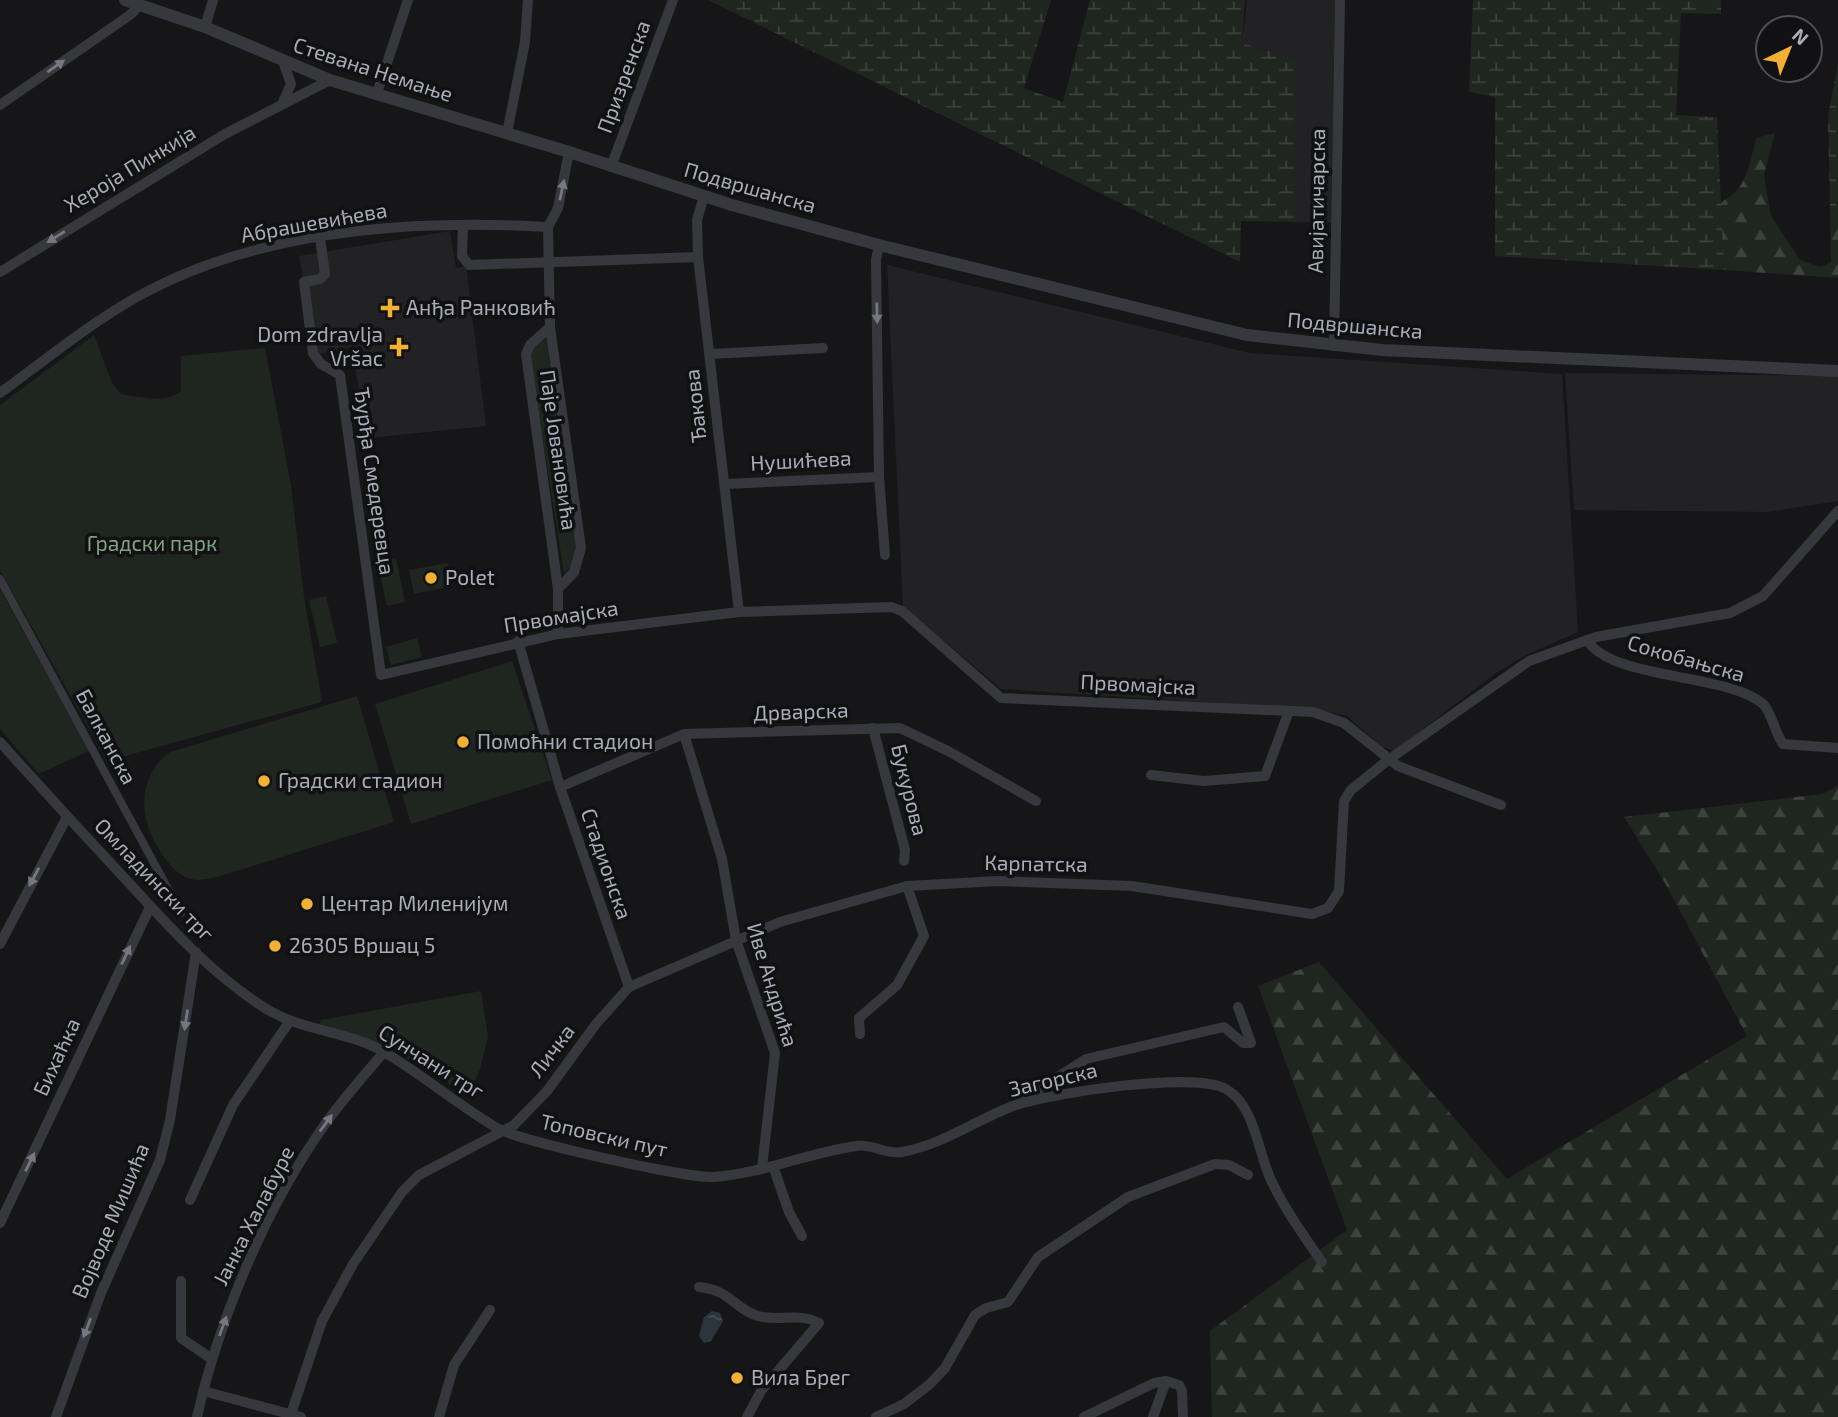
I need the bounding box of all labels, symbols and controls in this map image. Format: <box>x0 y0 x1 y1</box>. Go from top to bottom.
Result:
north arrow <box>1754 14 1824 84</box>
street label: Призренска <box>591 17 655 136</box>
text: N <box>1788 23 1814 49</box>
street label: Стевана Немање <box>291 31 456 106</box>
one-way arrow <box>47 59 65 73</box>
street label: Хероја Пинкија <box>59 119 200 218</box>
street label: Авијатичарска <box>1302 128 1330 274</box>
street label: Подвршанска <box>682 156 819 217</box>
one-way arrow <box>556 179 567 201</box>
street label: Абрашевићева <box>239 196 389 247</box>
one-way arrow <box>46 231 65 244</box>
place label: Анђа Ранковић <box>406 294 555 320</box>
marker: Анђа Ранковић <box>380 298 400 318</box>
one-way arrow <box>871 303 882 325</box>
street label: Подвршанска <box>1286 306 1424 343</box>
place label: Dom zdravlja Vršac <box>257 321 383 370</box>
marker: Dom zdravlja Vršac <box>389 337 409 357</box>
street label: Паје Јовановића <box>535 368 583 532</box>
street label: Ђакова <box>678 368 711 444</box>
street label: Ђурђа Смедеревца <box>349 385 401 576</box>
street label: Нушићева <box>750 444 852 476</box>
park label: Градски парк <box>87 530 217 555</box>
place label: Polet <box>445 564 495 589</box>
marker: Polet <box>423 570 439 586</box>
street label: Првомајска <box>502 594 620 638</box>
street label: Сокобањска <box>1625 629 1748 686</box>
street label: Првомајска <box>1080 668 1196 700</box>
street label: Балканска <box>72 684 143 788</box>
street label: Дрварска <box>753 696 849 725</box>
place label: Помоћни стадион <box>477 728 653 753</box>
marker: Помоћни стадион <box>455 734 471 750</box>
street label: Букурова <box>886 741 934 838</box>
place label: Градски стадион <box>278 767 443 792</box>
marker: Градски стадион <box>256 773 272 789</box>
street label: Стадионска <box>577 805 638 922</box>
street label: Омладински трг <box>90 812 220 946</box>
street label: Карпатска <box>984 849 1088 876</box>
one-way arrow <box>28 867 40 887</box>
place label: Центар Миленијум <box>321 890 509 916</box>
marker: Центар Миленијум <box>299 896 315 912</box>
street label: Иве Андрића <box>743 920 804 1050</box>
place label: 26305 Вршац 5 <box>289 932 435 957</box>
marker: 26305 Вршац 5 <box>267 938 283 954</box>
one-way arrow <box>120 945 131 965</box>
one-way arrow <box>180 1009 191 1031</box>
street label: Бихаћка <box>27 1014 84 1099</box>
street label: Сунчани трг <box>374 1018 489 1104</box>
street label: Личка <box>523 1019 579 1082</box>
street label: Загорска <box>1006 1056 1099 1101</box>
street label: Топовски пут <box>538 1108 670 1162</box>
one-way arrow <box>319 1114 333 1132</box>
street label: Војводе Мишића <box>66 1139 154 1302</box>
street label: Јанка Халабуре <box>207 1141 299 1290</box>
one-way arrow <box>24 1152 36 1172</box>
one-way arrow <box>217 1315 228 1336</box>
one-way arrow <box>82 1317 93 1338</box>
place label: Вила Брег <box>751 1364 851 1389</box>
marker: Вила Брег <box>729 1370 745 1386</box>

